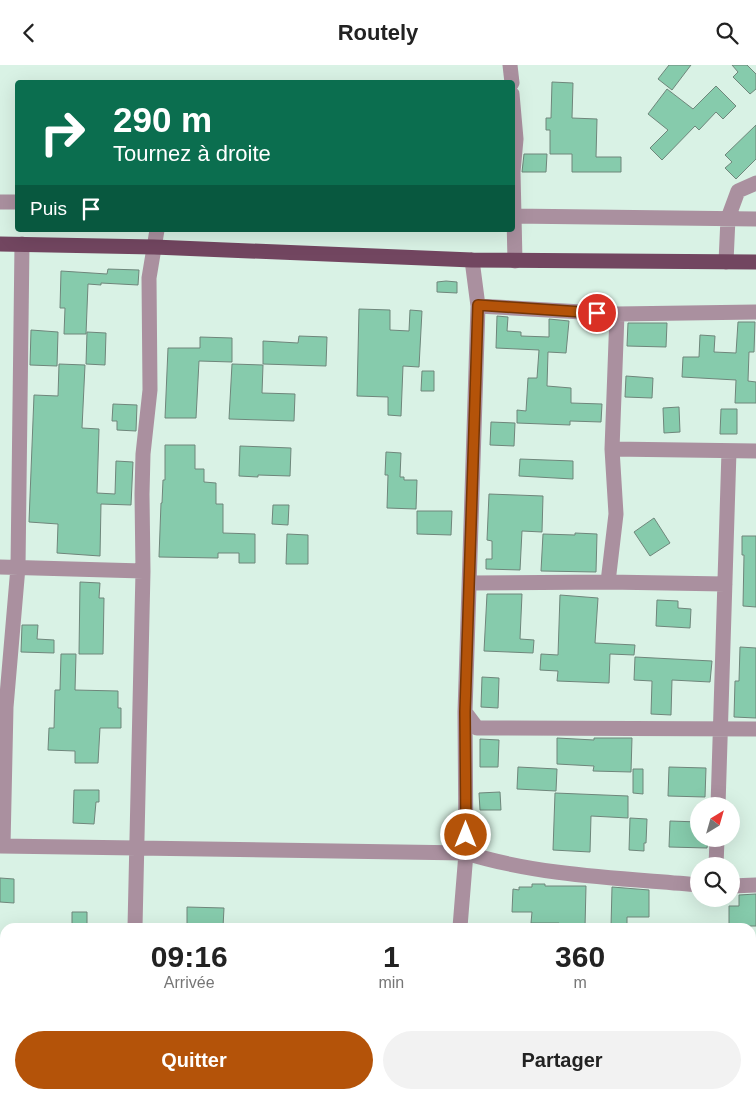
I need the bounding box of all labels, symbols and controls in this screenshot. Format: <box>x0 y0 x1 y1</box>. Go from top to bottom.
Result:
icon: back <box>15 19 43 47</box>
icon: search <box>713 19 741 47</box>
text: Routely <box>338 20 418 45</box>
icon: right <box>30 100 95 165</box>
text: 290 m <box>113 100 212 139</box>
text: Tournez à droite <box>113 141 271 166</box>
icon: arrive <box>77 195 105 223</box>
text: Puis <box>30 198 67 219</box>
pin <box>576 292 618 334</box>
icon: arrive <box>583 299 611 327</box>
north arrow <box>690 797 740 847</box>
map controls <box>690 797 740 907</box>
position arrow <box>439 808 491 860</box>
button: search <box>690 857 740 907</box>
text: 09:16 <box>151 940 228 973</box>
text: 1 <box>383 940 400 973</box>
text: 360 <box>555 940 605 973</box>
text: Arrivée <box>164 974 215 991</box>
text: min <box>378 974 404 991</box>
text: m <box>573 974 587 991</box>
button: Quitter <box>15 1031 373 1089</box>
button: Partager <box>383 1031 741 1089</box>

